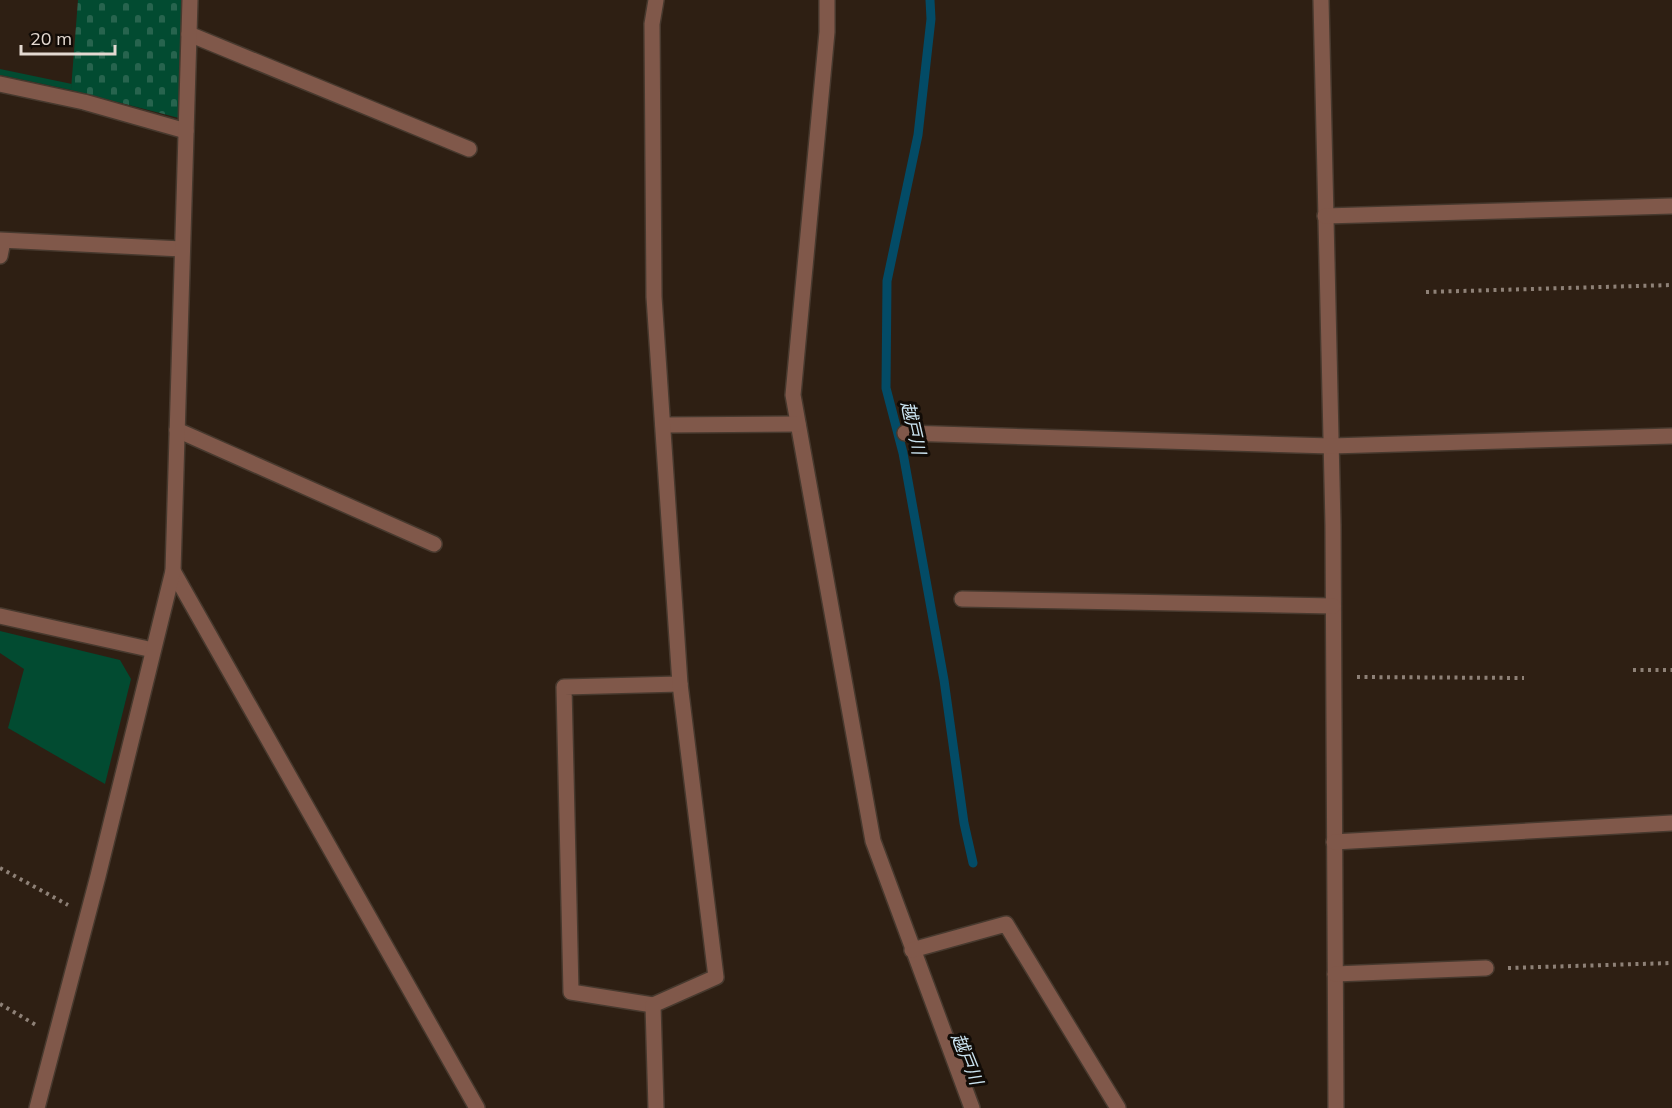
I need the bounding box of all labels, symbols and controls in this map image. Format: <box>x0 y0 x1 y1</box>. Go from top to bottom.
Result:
scale bar <box>21 18 116 56</box>
text: 20 m <box>30 27 72 50</box>
water label: 越戸川 <box>896 399 931 459</box>
water label: 越戸川 <box>947 1029 989 1090</box>

